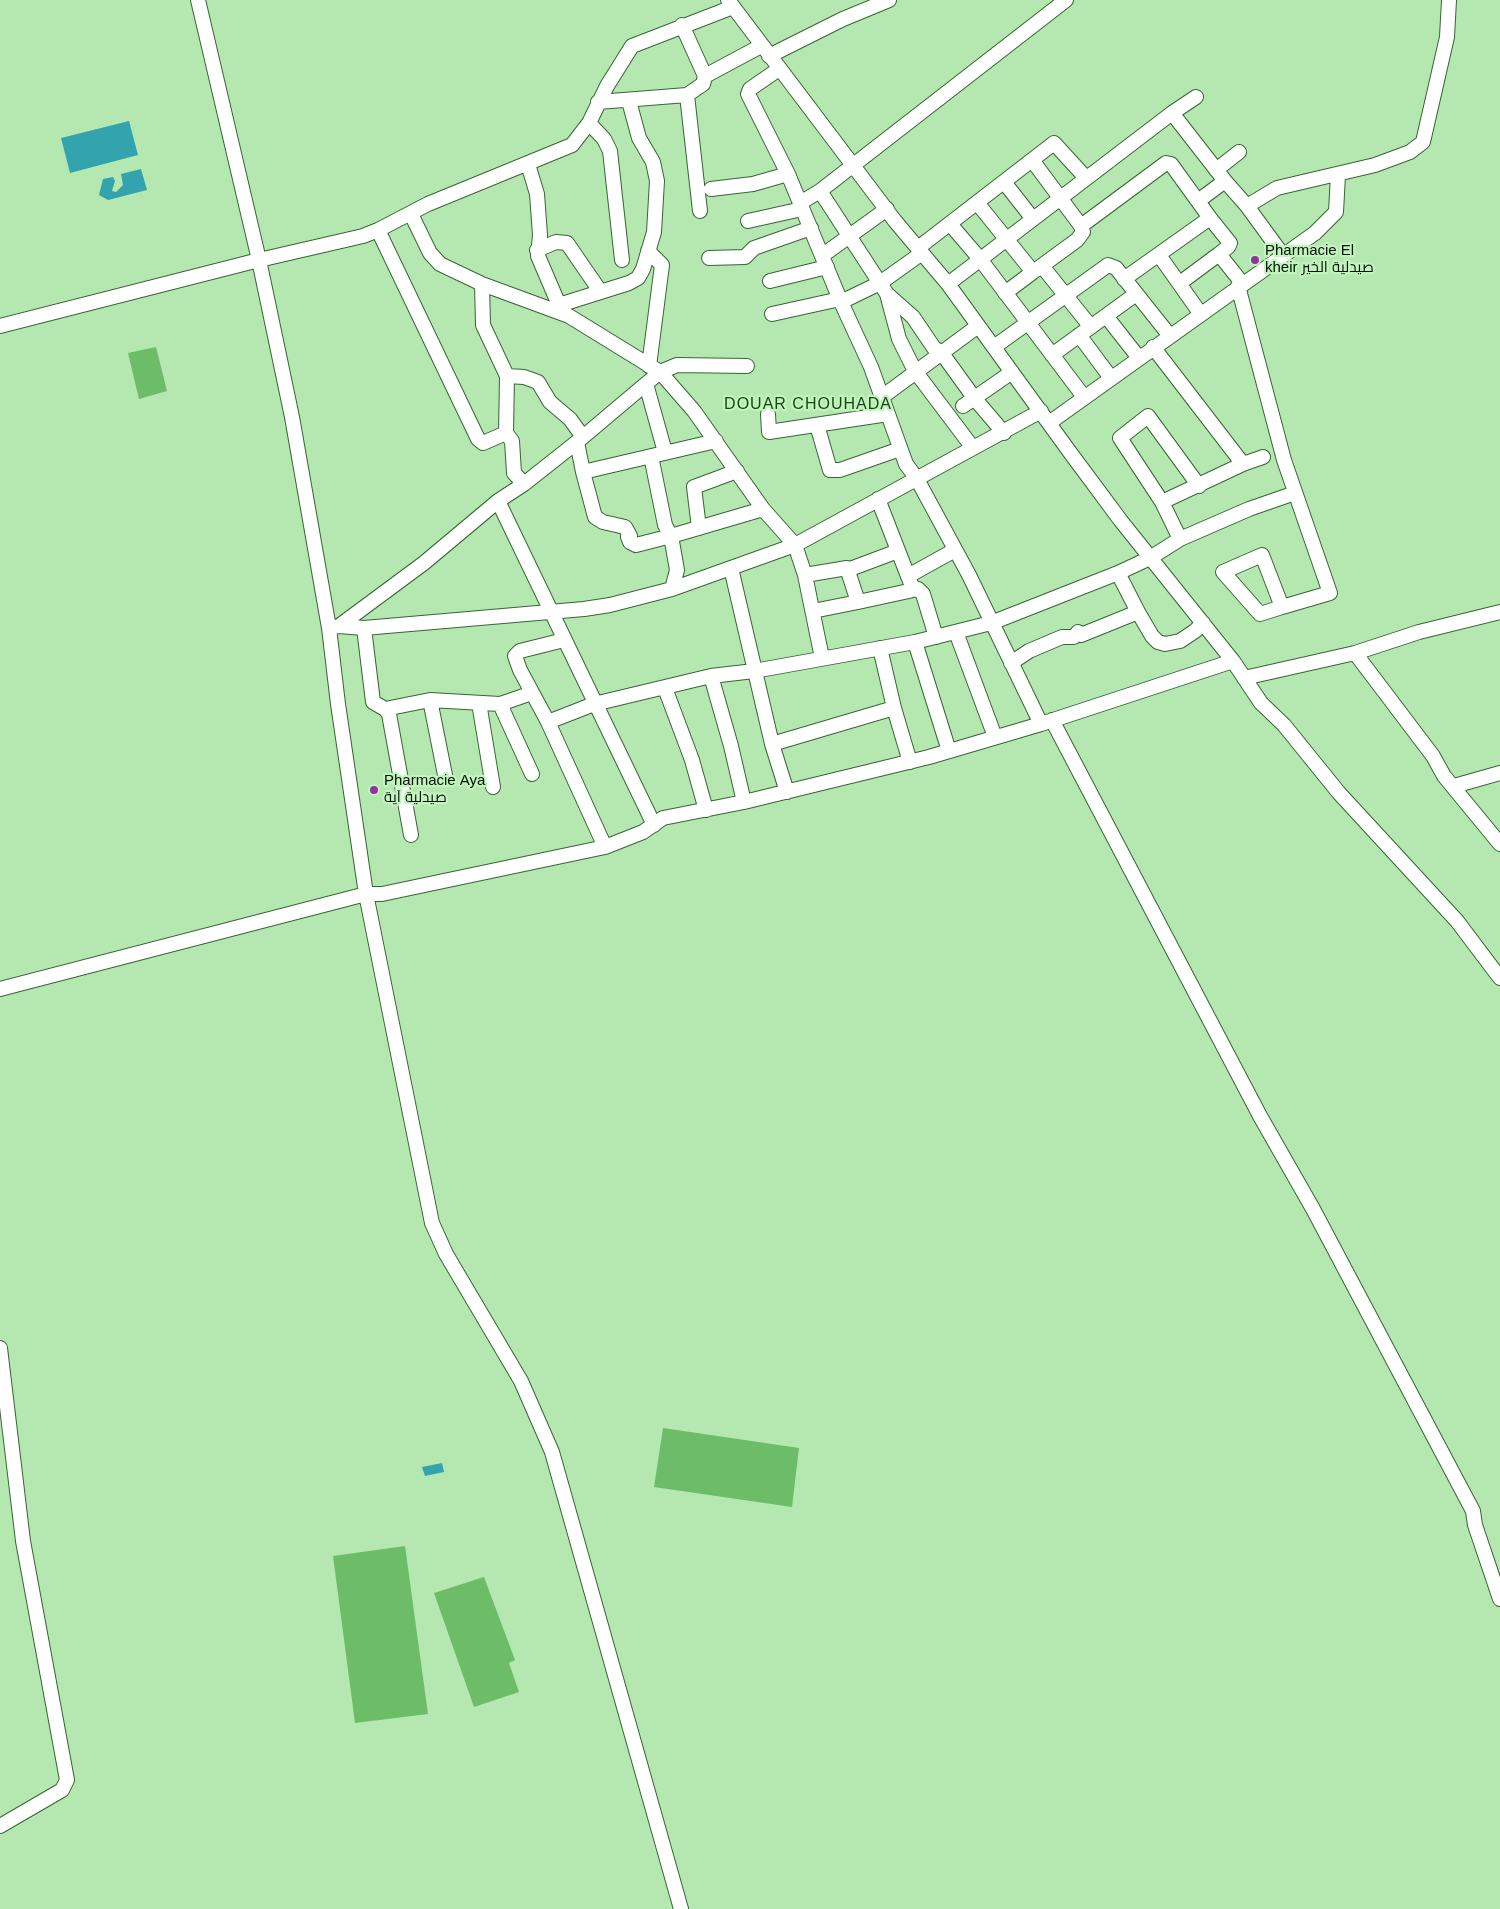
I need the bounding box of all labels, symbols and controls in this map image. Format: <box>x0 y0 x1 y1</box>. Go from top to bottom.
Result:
place label: Pharmacie El kheir صيدلية الخير <box>1265 242 1374 277</box>
marker: Pharmacie El kheir صيدلية الخير <box>1249 254 1261 266</box>
district label: DOUAR CHOUHADA <box>722 395 894 415</box>
place label: Pharmacie Aya صيدلية اَية <box>384 772 485 807</box>
marker: Pharmacie Aya صيدلية اَية <box>368 784 380 796</box>

